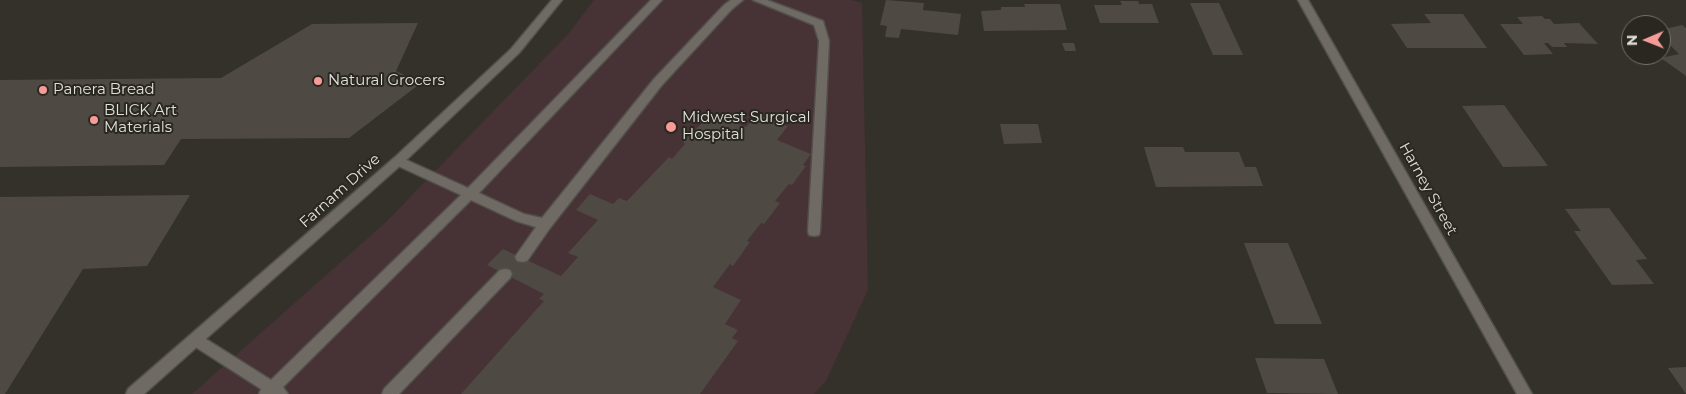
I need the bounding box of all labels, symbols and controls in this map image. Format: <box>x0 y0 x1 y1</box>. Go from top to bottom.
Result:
north arrow <box>1621 15 1671 65</box>
text: N <box>1623 34 1641 46</box>
place label: Natural Grocers <box>328 72 445 90</box>
marker: Natural Grocers <box>312 75 324 87</box>
place label: Panera Bread <box>53 81 155 99</box>
marker: Panera Bread <box>37 84 49 96</box>
place label: BLICK Art Materials <box>104 102 177 137</box>
place label: Midwest Surgical Hospital <box>682 109 811 144</box>
marker: BLICK Art Materials <box>88 114 100 126</box>
marker: Midwest Surgical Hospital <box>664 120 678 134</box>
street label: Harney Street <box>1395 139 1461 239</box>
street label: Farnam Drive <box>296 150 384 232</box>

